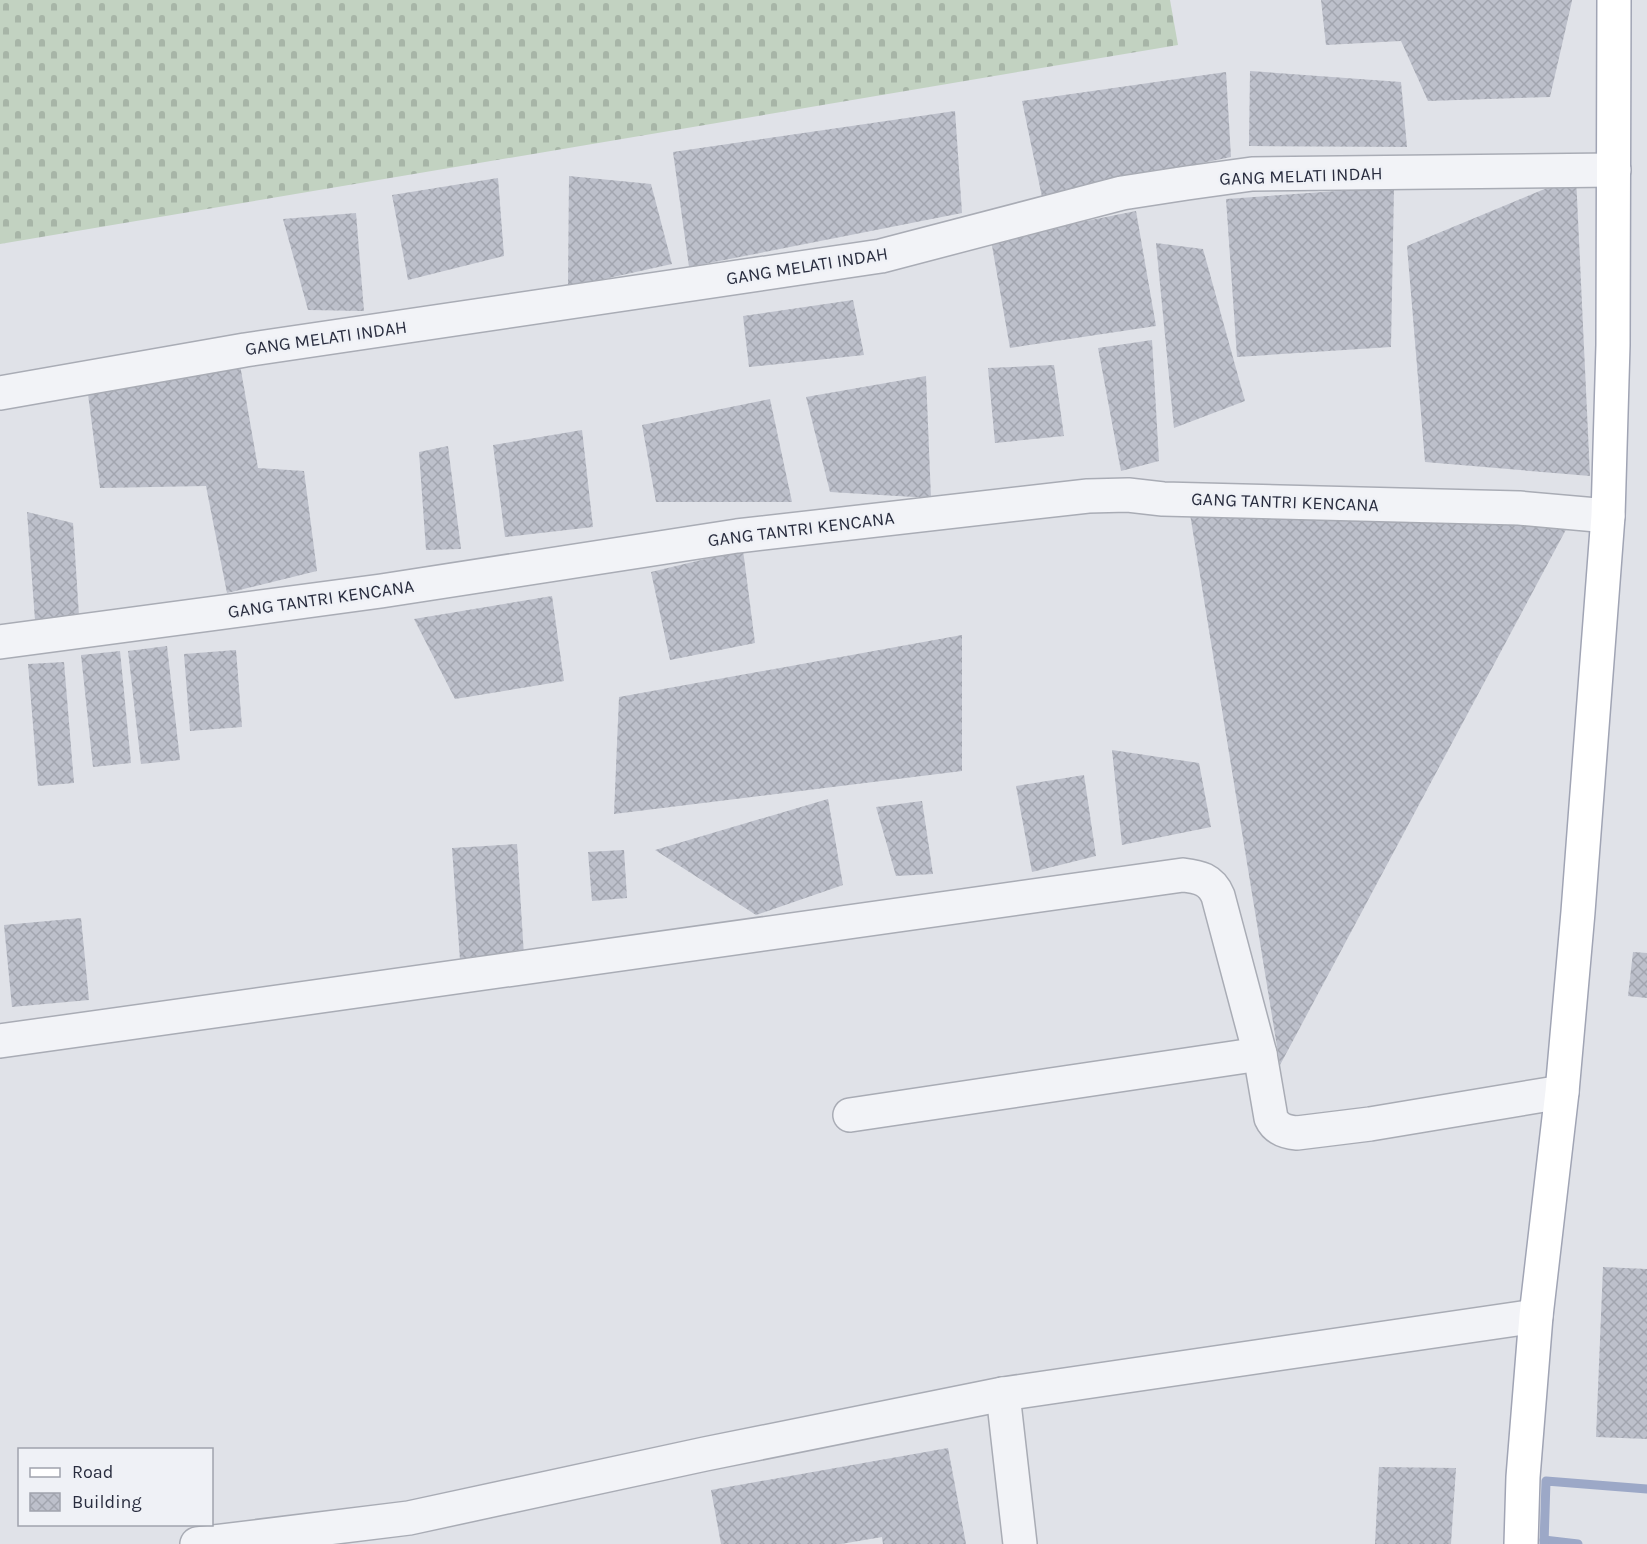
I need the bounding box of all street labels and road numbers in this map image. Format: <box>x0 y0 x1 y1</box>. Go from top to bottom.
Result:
street label: GANG MELATI INDAH <box>1219 162 1383 190</box>
street label: GANG MELATI INDAH <box>725 242 889 290</box>
street label: GANG MELATI INDAH <box>244 316 408 360</box>
street label: GANG TANTRI KENCANA <box>1191 488 1379 516</box>
street label: GANG TANTRI KENCANA <box>706 507 896 551</box>
street label: GANG TANTRI KENCANA <box>226 575 416 623</box>

